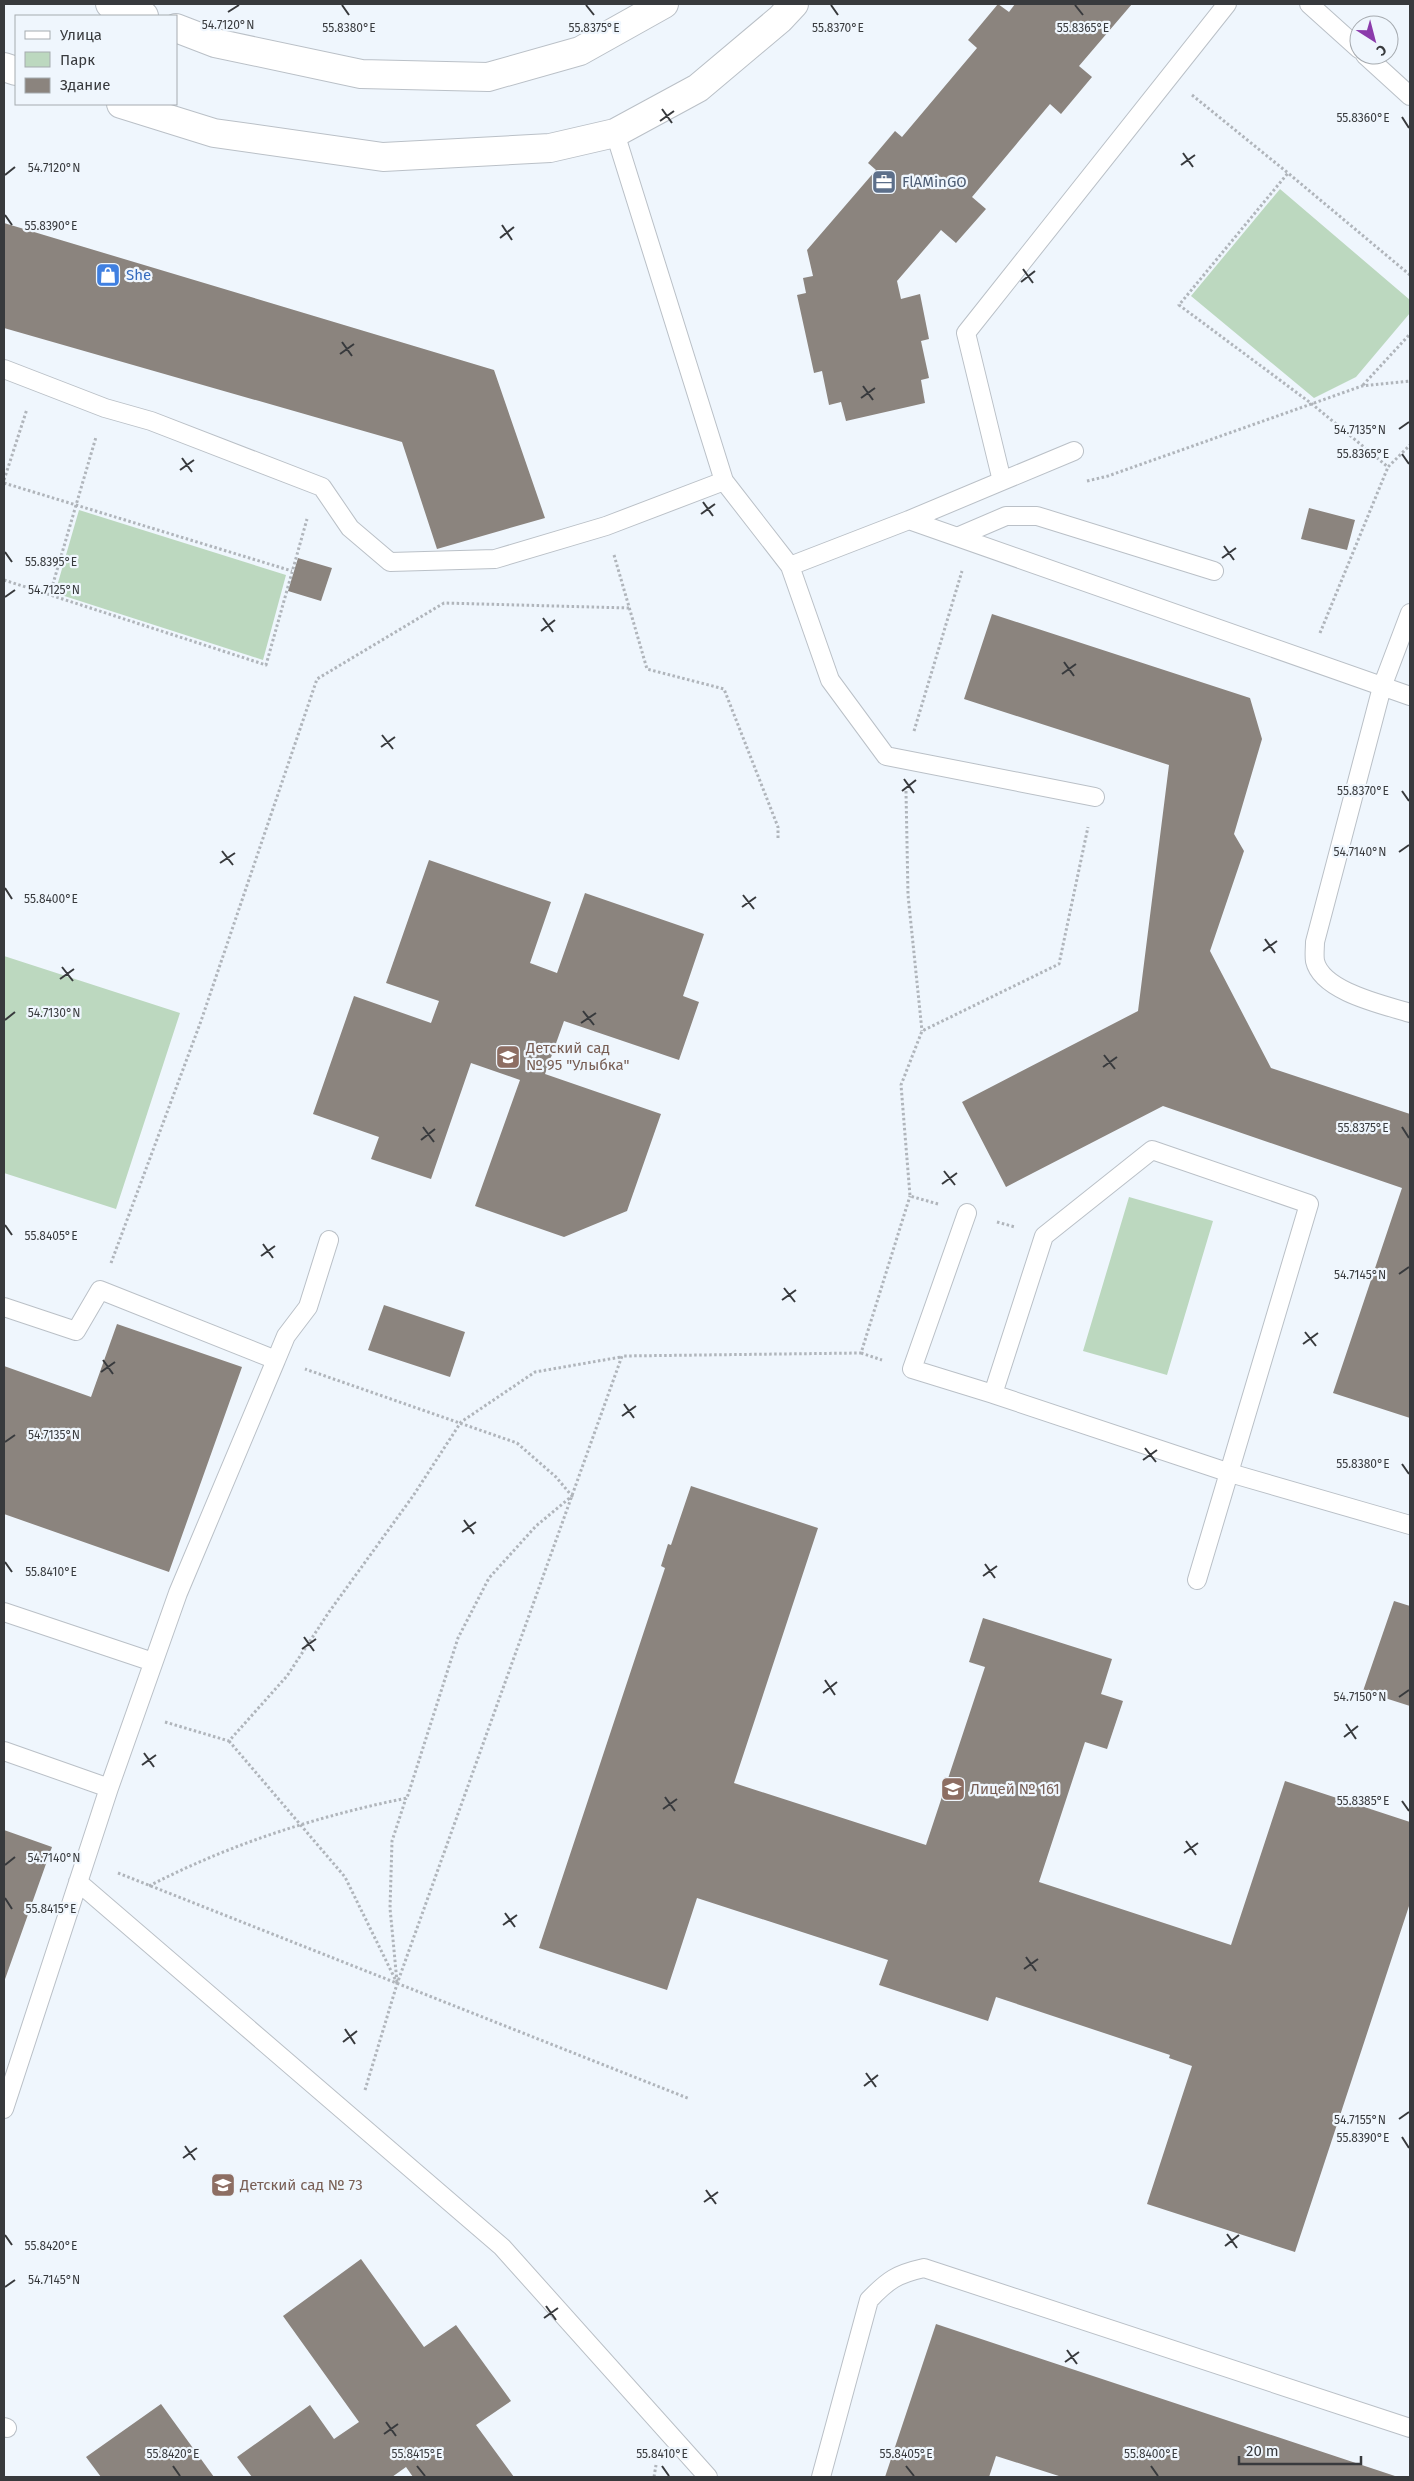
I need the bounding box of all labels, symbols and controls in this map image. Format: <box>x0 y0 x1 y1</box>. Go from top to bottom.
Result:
legend <box>15 15 178 105</box>
north arrow <box>1349 15 1399 65</box>
text: 54.7120°N <box>202 18 254 32</box>
text: 55.8380°E <box>322 21 376 35</box>
text: 55.8375°E <box>568 21 620 35</box>
text: 55.8370°E <box>812 21 864 35</box>
text: 55.8365°E <box>1057 21 1109 35</box>
text: Улица <box>60 26 102 44</box>
text: С <box>1373 41 1390 59</box>
text: Парк <box>60 51 95 69</box>
text: Здание <box>60 76 110 94</box>
text: 55.8360°E <box>1336 111 1390 125</box>
text: 54.7120°N <box>28 161 80 175</box>
office icon: FlAMinGO <box>871 169 897 195</box>
place label: FlAMinGO <box>902 173 967 191</box>
text: 55.8390°E <box>25 219 78 233</box>
shop icon: She <box>95 262 121 288</box>
place label: She <box>126 266 151 284</box>
text: 54.7135°N <box>1334 423 1386 437</box>
text: 55.8365°E <box>1337 447 1389 461</box>
text: 55.8395°E <box>25 555 77 569</box>
text: 54.7125°N <box>28 583 80 597</box>
text: 55.8370°E <box>1337 784 1389 798</box>
text: 54.7140°N <box>1333 845 1387 859</box>
text: 55.8400°E <box>24 892 78 906</box>
text: 54.7130°N <box>28 1006 80 1020</box>
place label: Детский сад № 95 "Улыбка" <box>525 1039 629 1074</box>
school or university icon: Детский сад № 95 "Улыбка" <box>495 1044 521 1070</box>
text: 55.8375°E <box>1337 1121 1389 1135</box>
text: 55.8405°E <box>24 1229 78 1243</box>
text: 54.7145°N <box>1334 1268 1386 1282</box>
text: 54.7135°N <box>28 1428 80 1442</box>
text: 55.8380°E <box>1336 1457 1390 1471</box>
text: 55.8410°E <box>25 1565 77 1579</box>
text: 54.7150°N <box>1334 1690 1386 1704</box>
school or university icon: Лицей № 161 <box>940 1776 966 1802</box>
place label: Лицей № 161 <box>970 1780 1060 1798</box>
text: 55.8385°E <box>1337 1794 1389 1808</box>
text: 54.7140°N <box>27 1851 81 1865</box>
text: 55.8415°E <box>26 1902 76 1916</box>
text: 54.7155°N <box>1334 2113 1386 2127</box>
text: 55.8390°E <box>1337 2131 1390 2145</box>
school or university icon: Детский сад № 73 <box>210 2172 236 2198</box>
place label: Детский сад № 73 <box>239 2176 363 2194</box>
text: 55.8420°E <box>25 2239 77 2253</box>
text: 54.7145°N <box>28 2273 80 2287</box>
scale bar <box>1239 2434 1362 2466</box>
text: 20 m <box>1246 2442 1279 2460</box>
text: 55.8420°E <box>147 2447 199 2461</box>
text: 55.8415°E <box>392 2447 442 2461</box>
text: 55.8410°E <box>636 2447 688 2461</box>
text: 55.8405°E <box>879 2447 933 2461</box>
text: 55.8400°E <box>1124 2447 1178 2461</box>

